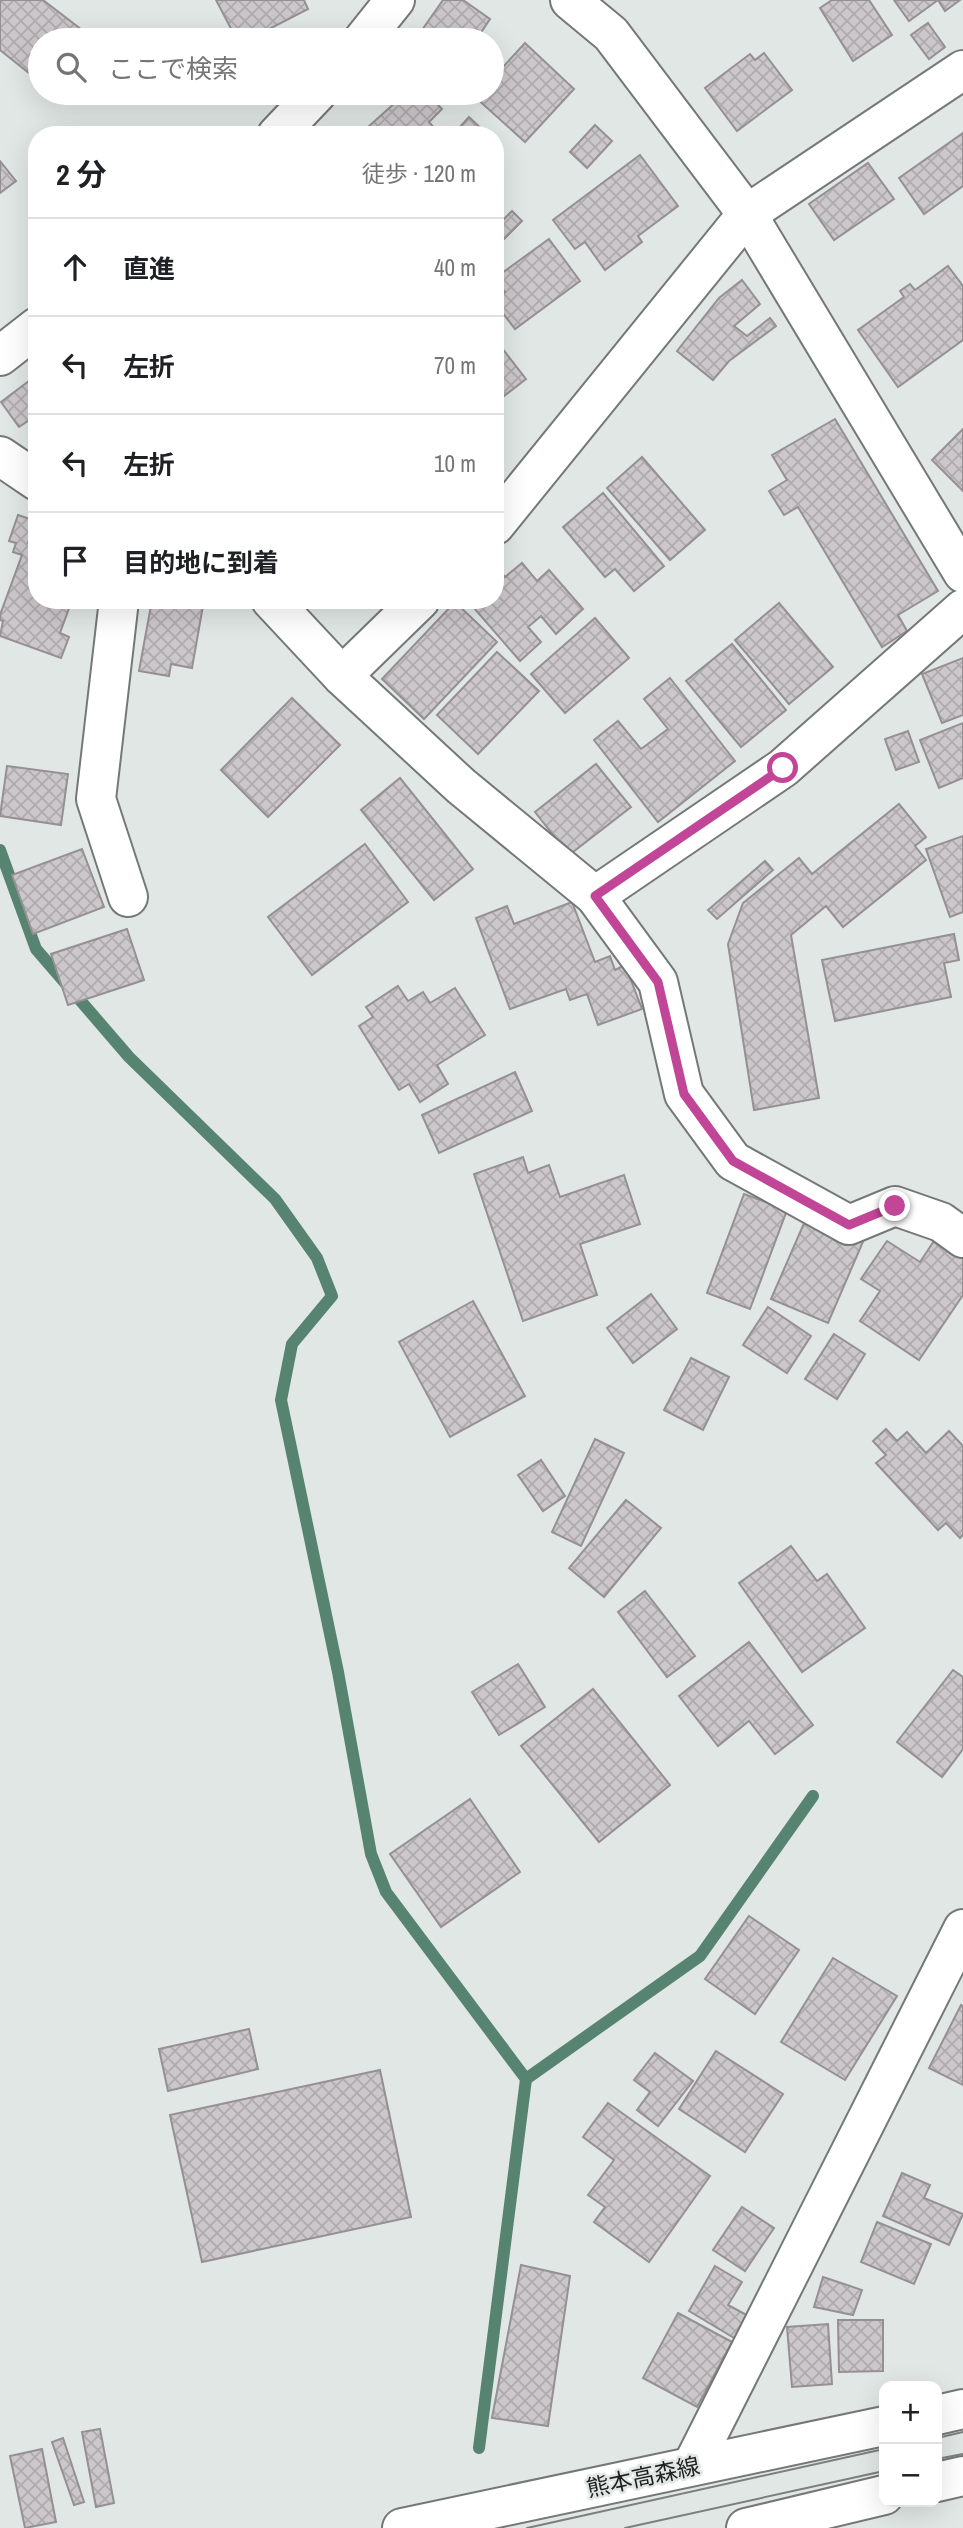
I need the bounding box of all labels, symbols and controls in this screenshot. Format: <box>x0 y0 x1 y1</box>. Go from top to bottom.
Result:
search box <box>28 28 504 105</box>
icon: search <box>52 48 90 86</box>
text: ここで検索 <box>108 51 238 86</box>
text: 2 分 <box>56 154 107 194</box>
text: 徒歩 · 120 m <box>362 158 476 189</box>
icon: ahead <box>56 248 94 286</box>
text: 直進 <box>123 251 175 286</box>
text: 40 m <box>434 252 476 283</box>
icon: left <box>56 346 94 384</box>
text: 左折 <box>123 349 175 384</box>
text: 70 m <box>434 350 476 381</box>
icon: left <box>56 444 94 482</box>
text: 左折 <box>123 447 175 482</box>
text: 10 m <box>434 448 476 479</box>
icon: arrive <box>56 542 94 580</box>
text: 目的地に到着 <box>123 545 279 580</box>
route start <box>767 752 798 783</box>
route end <box>879 1190 910 1221</box>
map controls <box>879 2381 942 2507</box>
button: + <box>879 2381 942 2444</box>
button: − <box>879 2444 942 2507</box>
street label: 熊本高森線 <box>583 2449 702 2504</box>

